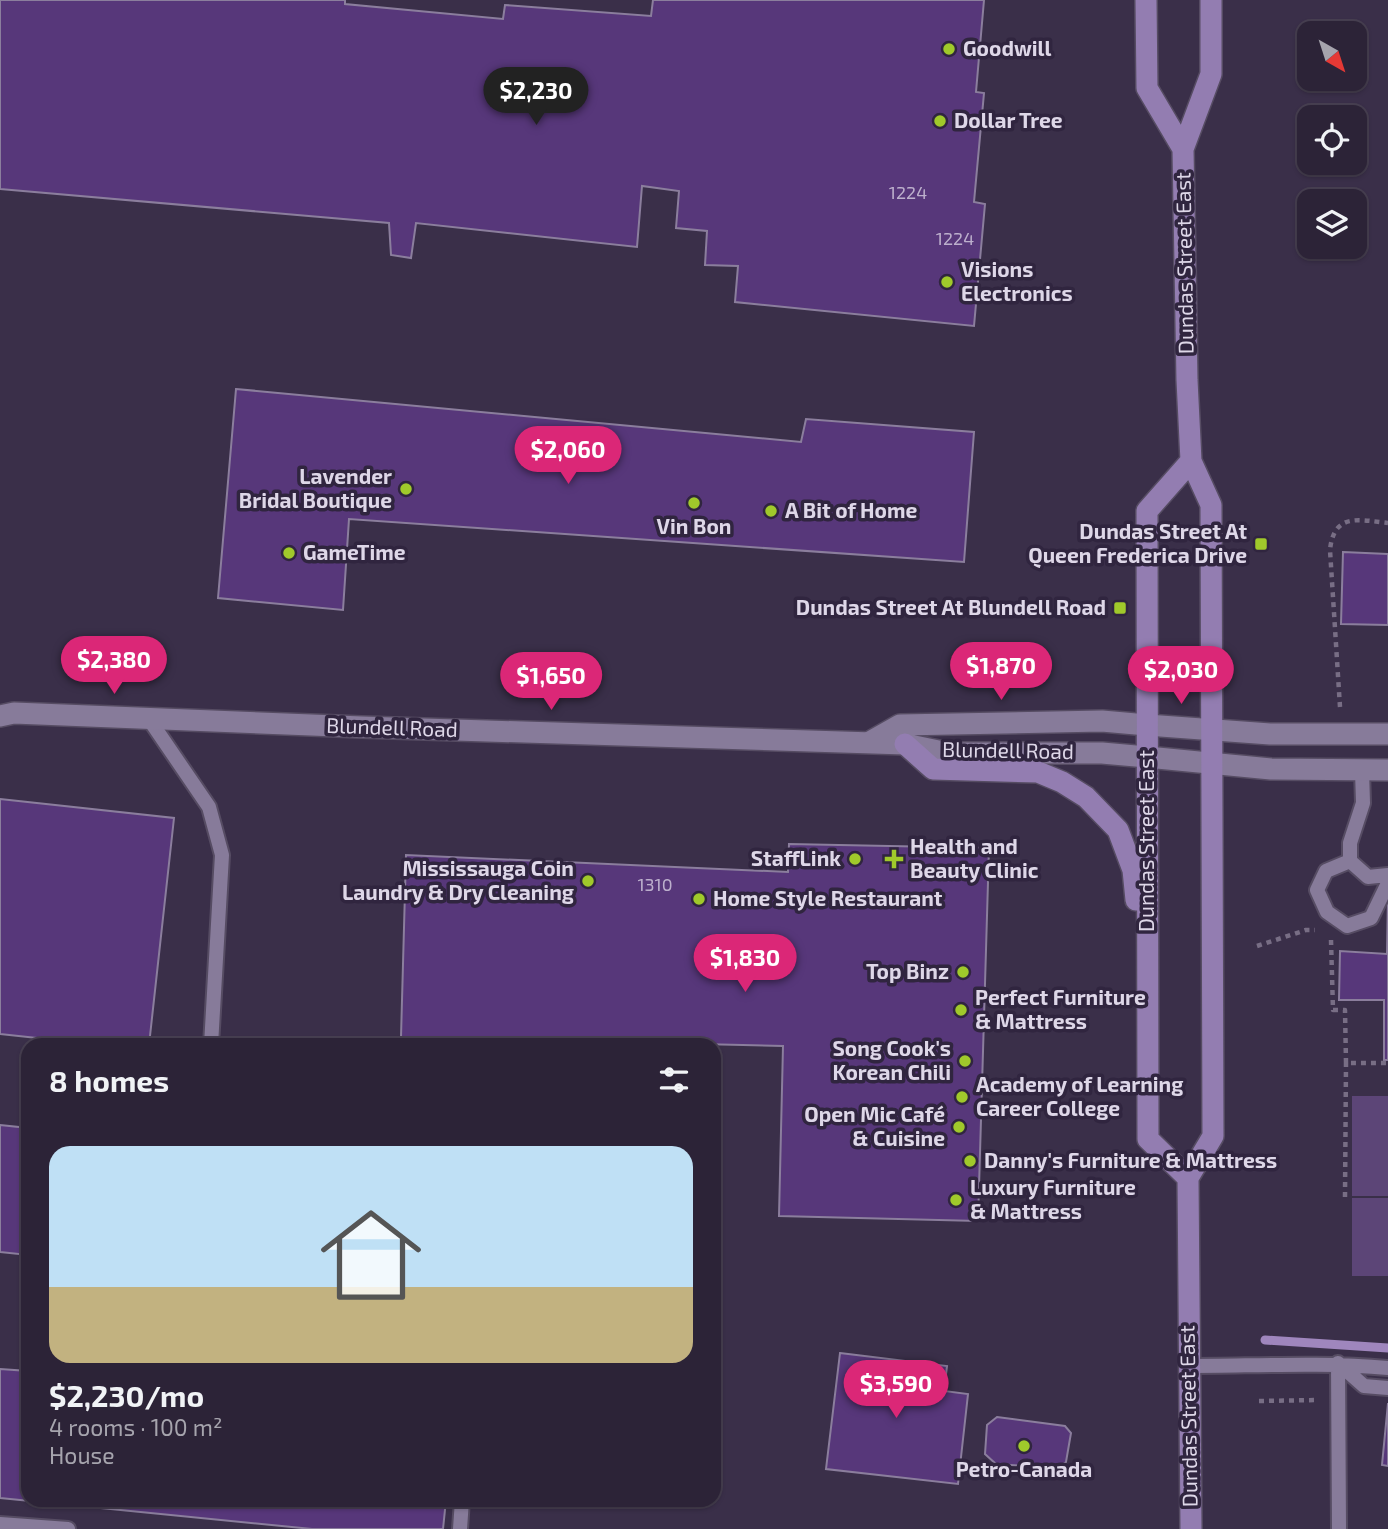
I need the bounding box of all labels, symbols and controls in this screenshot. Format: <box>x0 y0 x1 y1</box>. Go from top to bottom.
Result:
north arrow <box>1297 21 1367 91</box>
map controls <box>1297 21 1367 259</box>
place label: Goodwill <box>963 35 1051 60</box>
marker: Goodwill <box>941 41 957 57</box>
pin: $2,230 <box>479 68 593 127</box>
text: $2,230 <box>499 76 573 104</box>
button: locate <box>1297 105 1367 175</box>
place label: Dollar Tree <box>954 107 1063 132</box>
marker: Dollar Tree <box>932 113 948 129</box>
street label: Dundas Street East <box>1169 172 1198 354</box>
house number: 1224 <box>889 181 927 203</box>
button: layers <box>1297 189 1367 259</box>
house number: 1224 <box>936 227 974 249</box>
place label: Visions Electronics <box>961 256 1073 305</box>
marker: Visions Electronics <box>939 274 955 290</box>
pin: $2,060 <box>511 426 625 486</box>
text: $2,060 <box>531 435 605 463</box>
place label: Lavender Bridal Boutique <box>239 463 392 512</box>
marker: Lavender Bridal Boutique <box>398 481 414 497</box>
marker: Vin Bon <box>686 495 702 511</box>
place label: A Bit of Home <box>785 497 918 522</box>
marker: A Bit of Home <box>763 503 779 519</box>
place label: Vin Bon <box>657 513 731 538</box>
place label: Dundas Street At Queen Frederica Drive <box>1028 518 1247 568</box>
marker: Dundas Street At Queen Frederica Drive <box>1253 536 1269 552</box>
place label: GameTime <box>303 539 406 564</box>
marker: GameTime <box>281 545 297 561</box>
place label: Dundas Street At Blundell Road <box>796 594 1106 619</box>
marker: Dundas Street At Blundell Road <box>1112 600 1128 616</box>
pin: $2,380 <box>57 636 171 696</box>
pin: $1,870 <box>944 642 1058 702</box>
text: $2,380 <box>77 645 151 673</box>
pin: $2,030 <box>1124 646 1238 706</box>
text: $1,870 <box>966 651 1036 679</box>
pin: $1,650 <box>494 652 608 712</box>
text: $2,030 <box>1144 655 1218 683</box>
text: $1,650 <box>516 661 586 689</box>
street label: Blundell Road <box>326 712 458 741</box>
street label: Blundell Road <box>942 736 1074 763</box>
street label: Dundas Street East <box>1133 750 1158 932</box>
place label: Health and Beauty Clinic <box>910 833 1039 883</box>
place label: StaffLink <box>751 845 841 870</box>
marker: Health and Beauty Clinic <box>884 849 904 869</box>
marker: StaffLink <box>847 851 863 867</box>
place label: Mississauga Coin Laundry & Dry Cleaning <box>342 855 574 905</box>
marker: Mississauga Coin Laundry & Dry Cleaning <box>580 873 596 889</box>
house number: 1310 <box>637 873 673 895</box>
place label: Home Style Restaurant <box>713 885 943 911</box>
marker: Home Style Restaurant <box>691 891 707 907</box>
pin: $1,830 <box>688 934 802 994</box>
text: $1,830 <box>710 943 780 971</box>
place label: Top Binz <box>866 958 949 983</box>
marker: Top Binz <box>955 964 971 980</box>
place label: Perfect Furniture & Mattress <box>975 984 1146 1033</box>
marker: Perfect Furniture & Mattress <box>953 1002 969 1018</box>
place label: Song Cook's Korean Chili <box>832 1035 951 1084</box>
marker: Song Cook's Korean Chili <box>957 1053 973 1069</box>
icon: filters <box>655 1061 693 1099</box>
text: 8 homes <box>49 1062 169 1098</box>
place label: Academy of Learning Career College <box>976 1071 1183 1120</box>
marker: Academy of Learning Career College <box>954 1089 970 1105</box>
place label: Open Mic Café & Cuisine <box>804 1101 945 1150</box>
marker: Open Mic Café & Cuisine <box>951 1119 967 1135</box>
place label: Danny's Furniture & Mattress <box>984 1147 1277 1173</box>
marker: Danny's Furniture & Mattress <box>962 1153 978 1169</box>
place label: Luxury Furniture & Mattress <box>970 1174 1136 1223</box>
icon: home <box>308 1192 434 1318</box>
marker: Luxury Furniture & Mattress <box>948 1192 964 1208</box>
street label: Dundas Street East <box>1173 1325 1202 1507</box>
pin: $3,590 <box>839 1360 953 1420</box>
text: $3,590 <box>860 1369 932 1397</box>
text: $2,230/mo <box>49 1377 204 1413</box>
text: 4 rooms · 100 m² <box>49 1413 223 1441</box>
marker: Petro-Canada <box>1016 1438 1032 1454</box>
text: House <box>49 1441 115 1469</box>
place label: Petro-Canada <box>956 1456 1092 1481</box>

